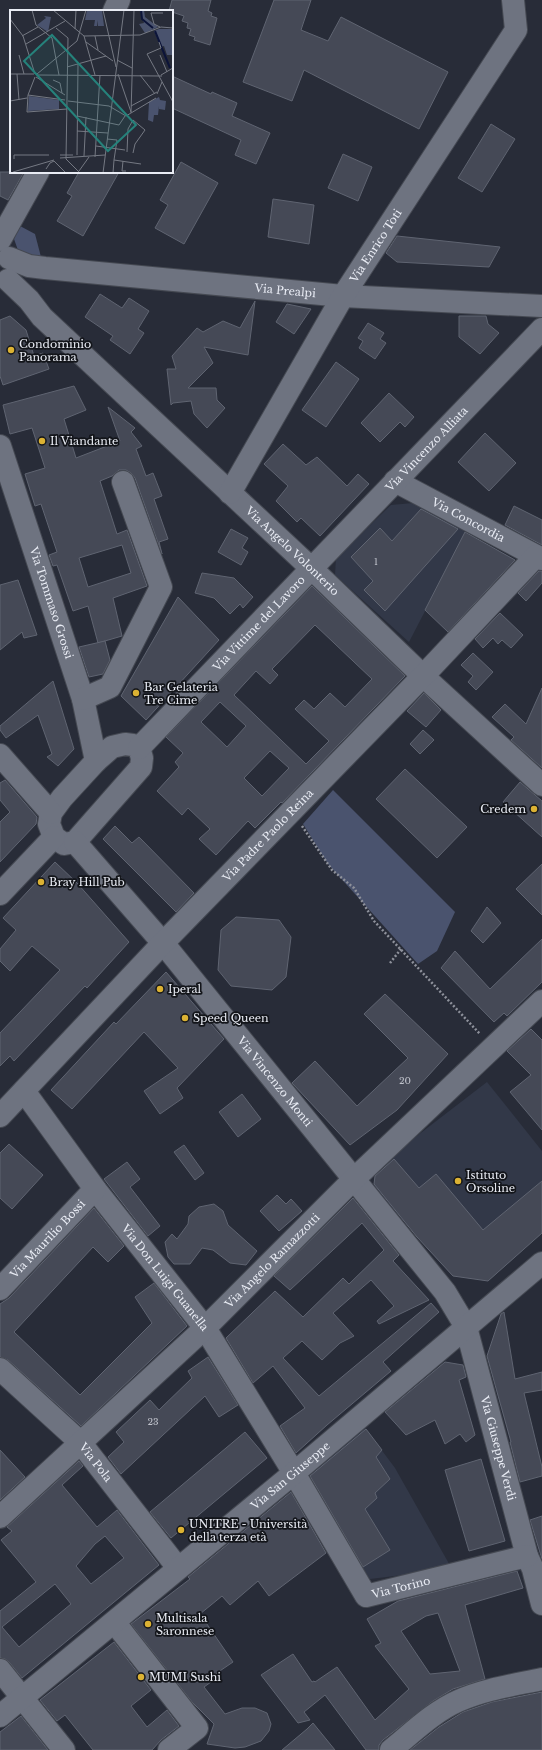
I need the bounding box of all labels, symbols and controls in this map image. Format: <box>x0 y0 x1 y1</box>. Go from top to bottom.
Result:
inset map <box>10 10 173 173</box>
street label: Via Enrico Toti <box>346 206 405 286</box>
street label: Via Prealpi <box>253 281 317 300</box>
place label: Condominio Panorama <box>19 337 91 364</box>
marker: Condominio Panorama <box>6 345 16 355</box>
street label: Via Vincenzo Alliata <box>382 403 471 495</box>
place label: Il Viandante <box>50 434 118 448</box>
marker: Il Viandante <box>37 436 47 446</box>
street label: Via Concordia <box>429 494 508 545</box>
street label: Via Angelo Volonterio <box>242 503 342 598</box>
street label: Via Tommaso Grossi <box>26 544 76 661</box>
house number: 1 <box>374 556 378 567</box>
street label: Via Vittime del Lavoro <box>209 573 308 675</box>
place label: Bar Gelateria Tre Cime <box>144 680 219 707</box>
marker: Bar Gelateria Tre Cime <box>131 688 141 698</box>
street label: Via Padre Paolo Reina <box>219 785 317 885</box>
place label: Credem <box>480 802 526 816</box>
marker: Credem <box>529 804 539 814</box>
place label: Bray Hill Pub <box>49 875 125 889</box>
marker: Bray Hill Pub <box>36 877 46 887</box>
place label: Iperal <box>168 982 202 996</box>
marker: Iperal <box>155 984 165 994</box>
place label: Speed Queen <box>193 1011 269 1025</box>
marker: Speed Queen <box>180 1013 190 1023</box>
street label: Via Vincenzo Monti <box>234 1033 316 1129</box>
house number: 20 <box>399 1075 411 1086</box>
place label: Istituto Orsoline <box>466 1168 515 1195</box>
marker: Istituto Orsoline <box>453 1176 463 1186</box>
street label: Via Maurilio Bossi <box>6 1197 88 1282</box>
street label: Via Angelo Ramazzotti <box>221 1210 323 1312</box>
street label: Via Don Luigi Guanella <box>118 1221 212 1334</box>
street label: Via Giuseppe Verdi <box>477 1393 519 1502</box>
house number: 23 <box>147 1416 159 1427</box>
street label: Via Pola <box>76 1439 116 1485</box>
street label: Via San Giuseppe <box>247 1439 333 1513</box>
place label: UNITRE - Università della terza età <box>189 1517 308 1544</box>
marker: UNITRE - Università della terza età <box>176 1525 186 1535</box>
street label: Via Torino <box>369 1573 432 1602</box>
place label: Multisala Saronnese <box>156 1611 214 1638</box>
marker: Multisala Saronnese <box>143 1619 153 1629</box>
place label: MUMI Sushi <box>149 1670 221 1684</box>
marker: MUMI Sushi <box>136 1672 146 1682</box>

